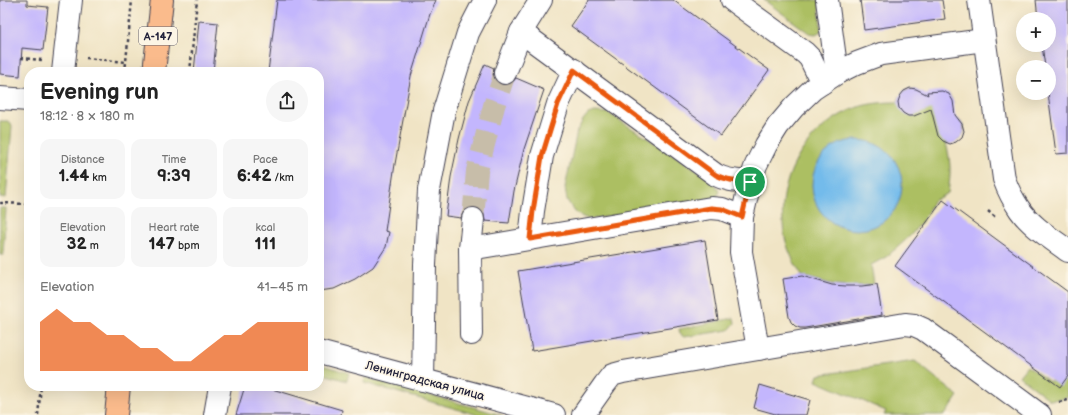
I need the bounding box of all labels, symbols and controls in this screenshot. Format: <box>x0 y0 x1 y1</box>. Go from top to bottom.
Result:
map controls <box>1016 12 1056 100</box>
button: + <box>1016 12 1056 52</box>
road number: А-147 <box>139 27 177 45</box>
button: − <box>1016 60 1056 100</box>
text: Evening run <box>40 79 159 106</box>
button: share <box>266 80 308 122</box>
text: 18:12 · 8 × 180 m <box>40 108 134 124</box>
text: Distance <box>61 153 105 166</box>
text: Time <box>162 153 186 166</box>
text: Pace <box>253 153 278 166</box>
pin <box>733 165 767 199</box>
text: 1.44 <box>58 166 89 186</box>
text: 9:39 <box>157 166 191 186</box>
text: 6:42 <box>237 166 271 186</box>
text: km <box>89 171 107 184</box>
text: /km <box>271 171 294 184</box>
icon: arrive <box>739 171 761 193</box>
text: Elevation <box>60 221 106 234</box>
text: Heart rate <box>149 221 199 234</box>
text: kcal <box>255 221 275 234</box>
text: 32 <box>67 234 87 254</box>
text: 147 <box>148 234 175 254</box>
text: 111 <box>255 234 276 254</box>
text: m <box>87 239 99 252</box>
text: bpm <box>175 239 200 252</box>
text: Elevation <box>40 279 94 295</box>
text: 41–45 m <box>257 279 308 295</box>
street label: Ленинградская улица <box>363 358 486 404</box>

